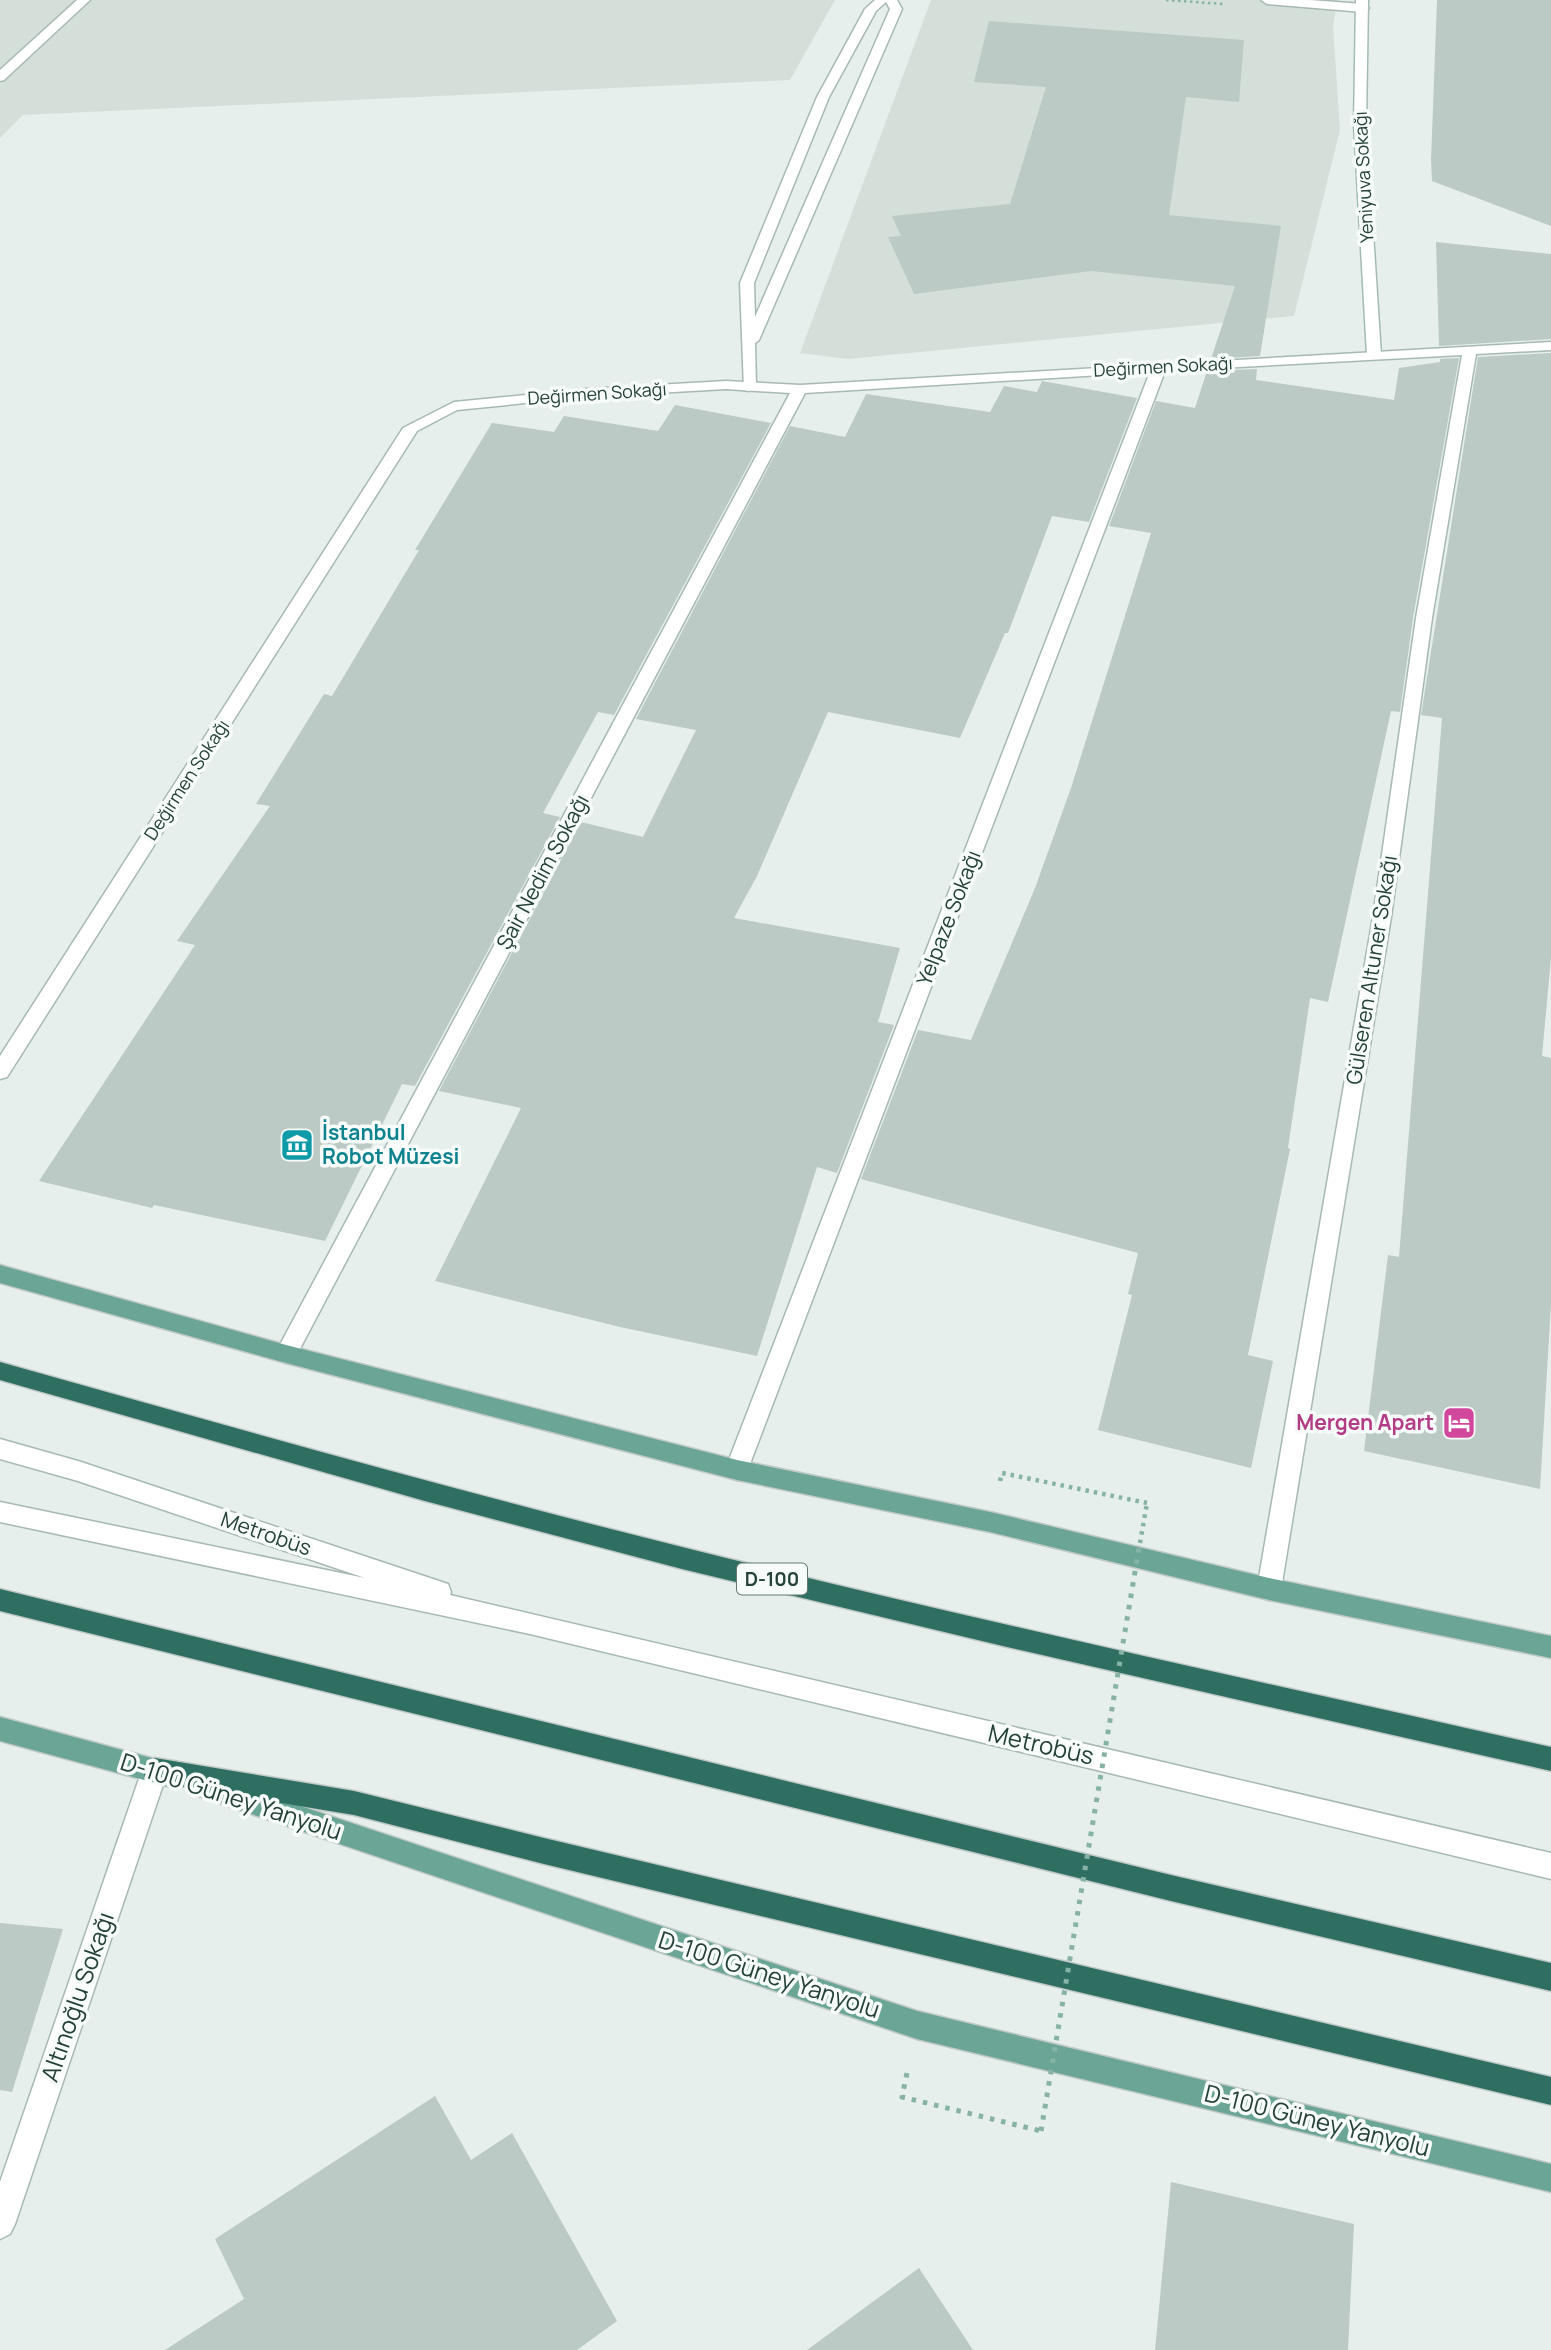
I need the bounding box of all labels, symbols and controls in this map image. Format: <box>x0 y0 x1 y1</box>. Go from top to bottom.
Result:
street label: Yeniyuva Sokağı <box>1348 111 1378 243</box>
street label: Değirmen Sokağı <box>1093 350 1233 382</box>
street label: Değirmen Sokağı <box>527 376 667 410</box>
street label: Değirmen Sokağı <box>138 715 234 844</box>
street label: Şair Nedim Sokağı <box>489 789 595 954</box>
street label: Yelpaze Sokağı <box>909 846 987 989</box>
street label: Gülseren Altuner Sokağı <box>1339 853 1403 1087</box>
place label: İstanbul Robot Müzesi <box>322 1118 459 1170</box>
museum icon: İstanbul Robot Müzesi <box>278 1126 316 1164</box>
hotel icon: Mergen Apart <box>1440 1404 1478 1442</box>
place label: Mergen Apart <box>1296 1408 1434 1436</box>
street label: Metrobüs <box>217 1505 315 1562</box>
road number: D-100 <box>737 1564 807 1595</box>
street label: Metrobüs <box>985 1715 1097 1772</box>
street label: D-100 Güney Yanyolu <box>117 1744 346 1847</box>
street label: Altınoğlu Sokağı <box>32 1907 121 2086</box>
street label: D-100 Güney Yanyolu <box>655 1922 884 2025</box>
street label: D-100 Güney Yanyolu <box>1201 2076 1433 2163</box>

